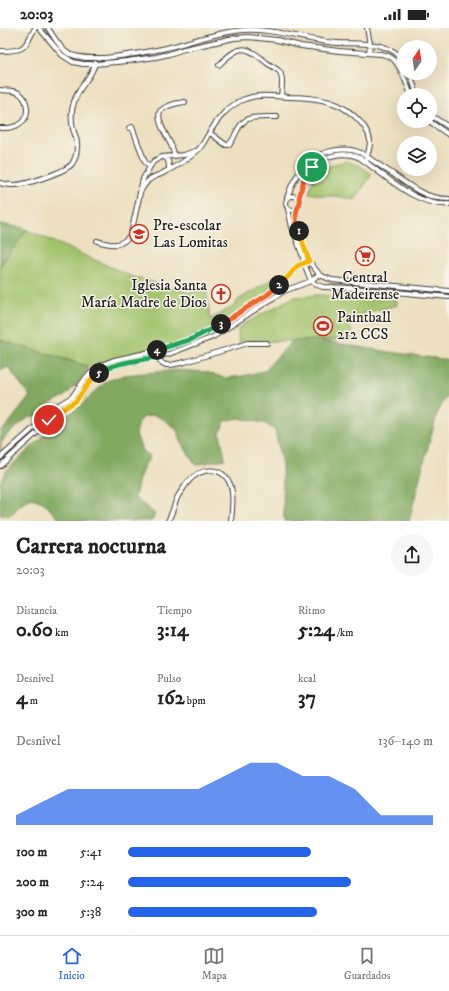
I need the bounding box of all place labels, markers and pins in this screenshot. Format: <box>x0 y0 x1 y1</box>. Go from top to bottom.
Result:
pin <box>295 150 329 184</box>
place label: Pre-escolar Las Lomitas <box>153 216 228 252</box>
pin: 1 <box>289 221 309 241</box>
school or university icon: Pre-escolar Las Lomitas <box>128 223 150 245</box>
supermarket icon: Central Madeirense <box>354 245 376 267</box>
place label: Central Madeirense <box>331 268 399 304</box>
pin: 2 <box>269 275 289 295</box>
place label: Iglesia Santa María Madre de Dios <box>81 276 208 312</box>
church icon: Iglesia Santa María Madre de Dios <box>210 283 232 305</box>
place label: Paintball 212 CCS <box>337 308 391 344</box>
pin: 3 <box>211 314 231 334</box>
sports icon: Paintball 212 CCS <box>312 315 334 337</box>
pin: 4 <box>147 340 167 360</box>
pin: 5 <box>89 363 109 383</box>
pin <box>32 403 66 437</box>

